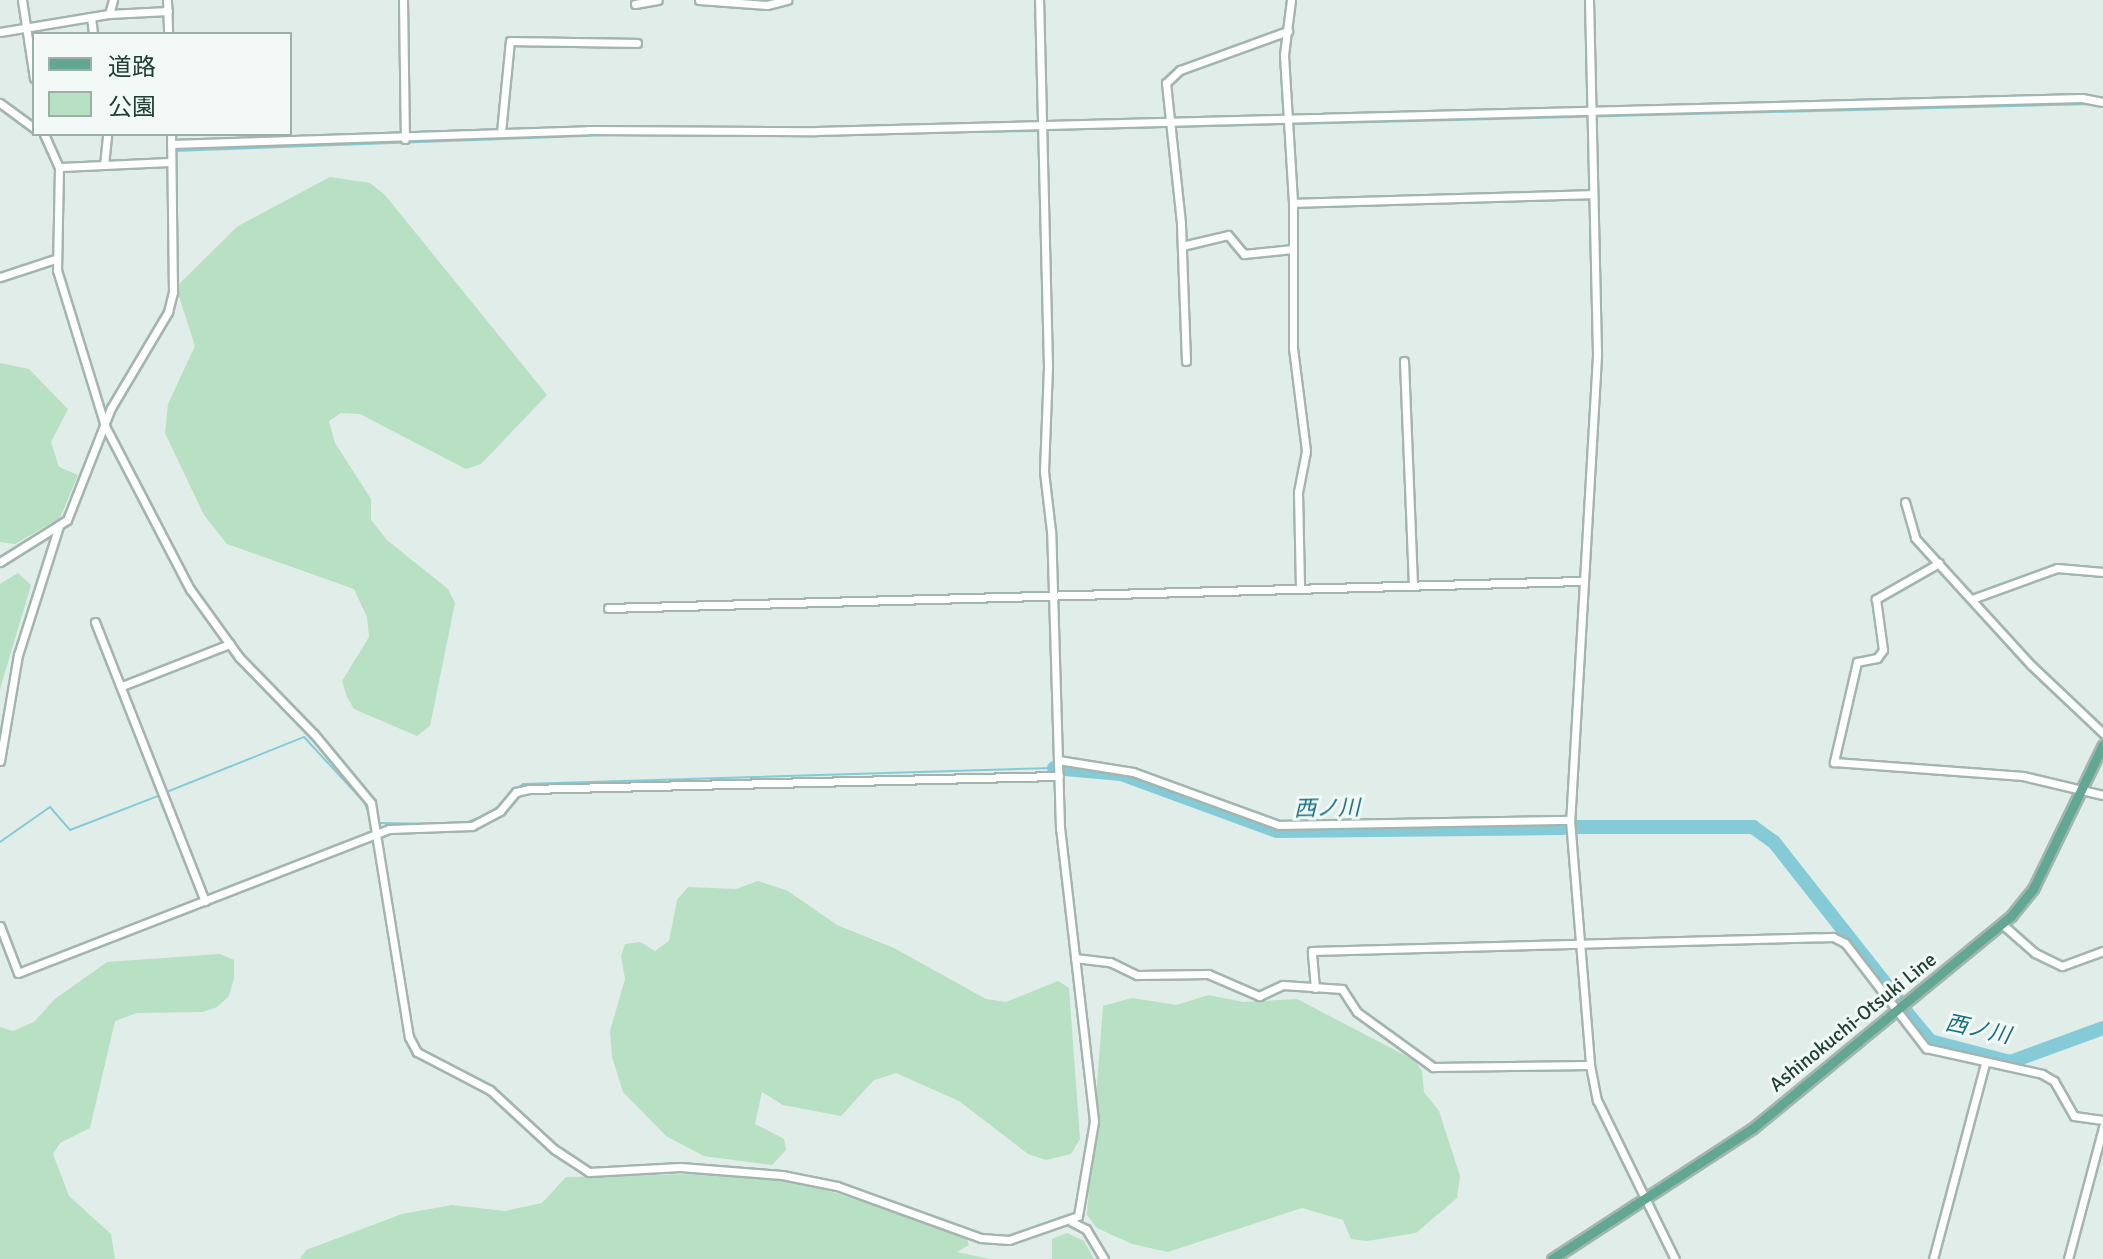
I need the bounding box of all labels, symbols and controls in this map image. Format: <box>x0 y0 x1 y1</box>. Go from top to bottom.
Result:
legend <box>32 32 292 136</box>
text: 道路 <box>108 52 156 82</box>
text: 公園 <box>108 92 156 122</box>
water label: 西ノ川 <box>1294 794 1360 822</box>
street label: Ashinokuchi-Otsuki Line <box>1765 947 1941 1097</box>
water label: 西ノ川 <box>1943 1009 2013 1049</box>

